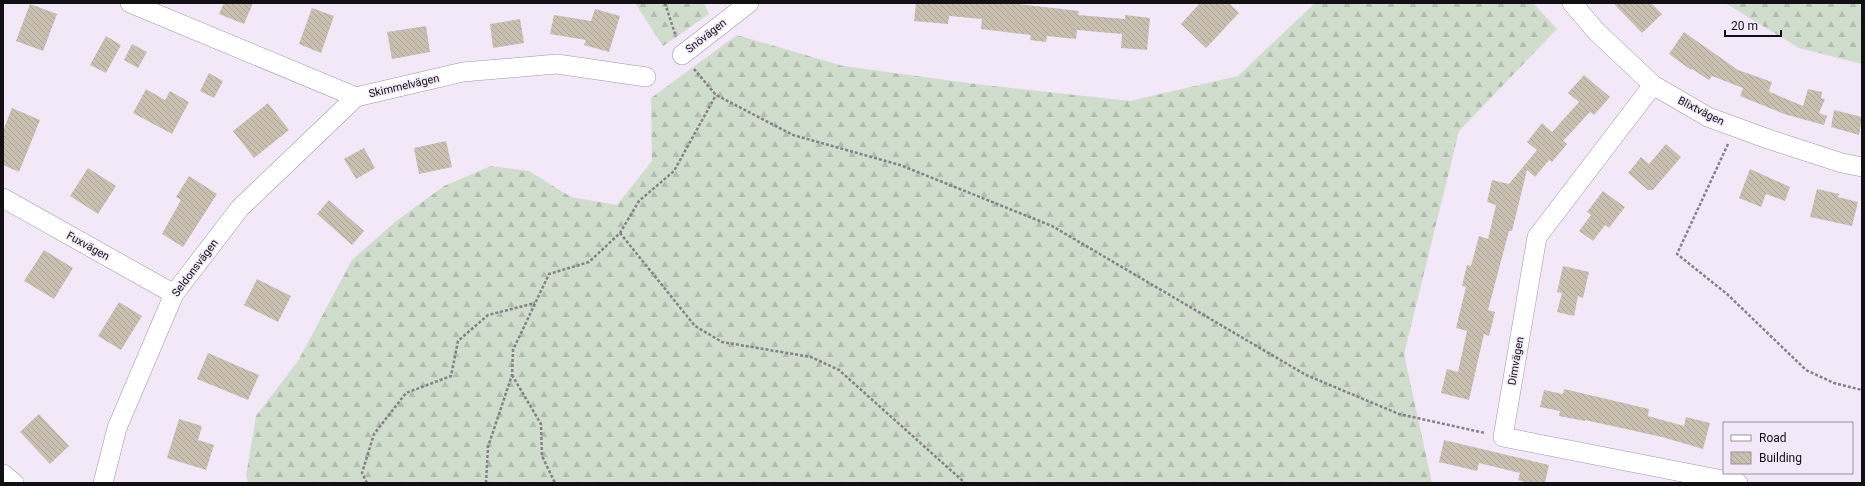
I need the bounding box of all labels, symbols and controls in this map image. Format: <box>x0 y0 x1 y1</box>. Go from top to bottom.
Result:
scale bar <box>1725 12 1781 38</box>
street label: Snövägen <box>683 16 729 56</box>
text: 20 m <box>1731 19 1758 33</box>
street label: Skimmelvägen <box>368 72 440 100</box>
street label: Blixtvägen <box>1676 94 1726 128</box>
street label: Fuxvägen <box>64 229 112 263</box>
street label: Seldonsvägen <box>169 237 221 299</box>
street label: Dimvägen <box>1505 336 1527 386</box>
legend <box>1723 422 1853 474</box>
text: Road <box>1759 431 1787 445</box>
text: Building <box>1759 451 1802 465</box>

